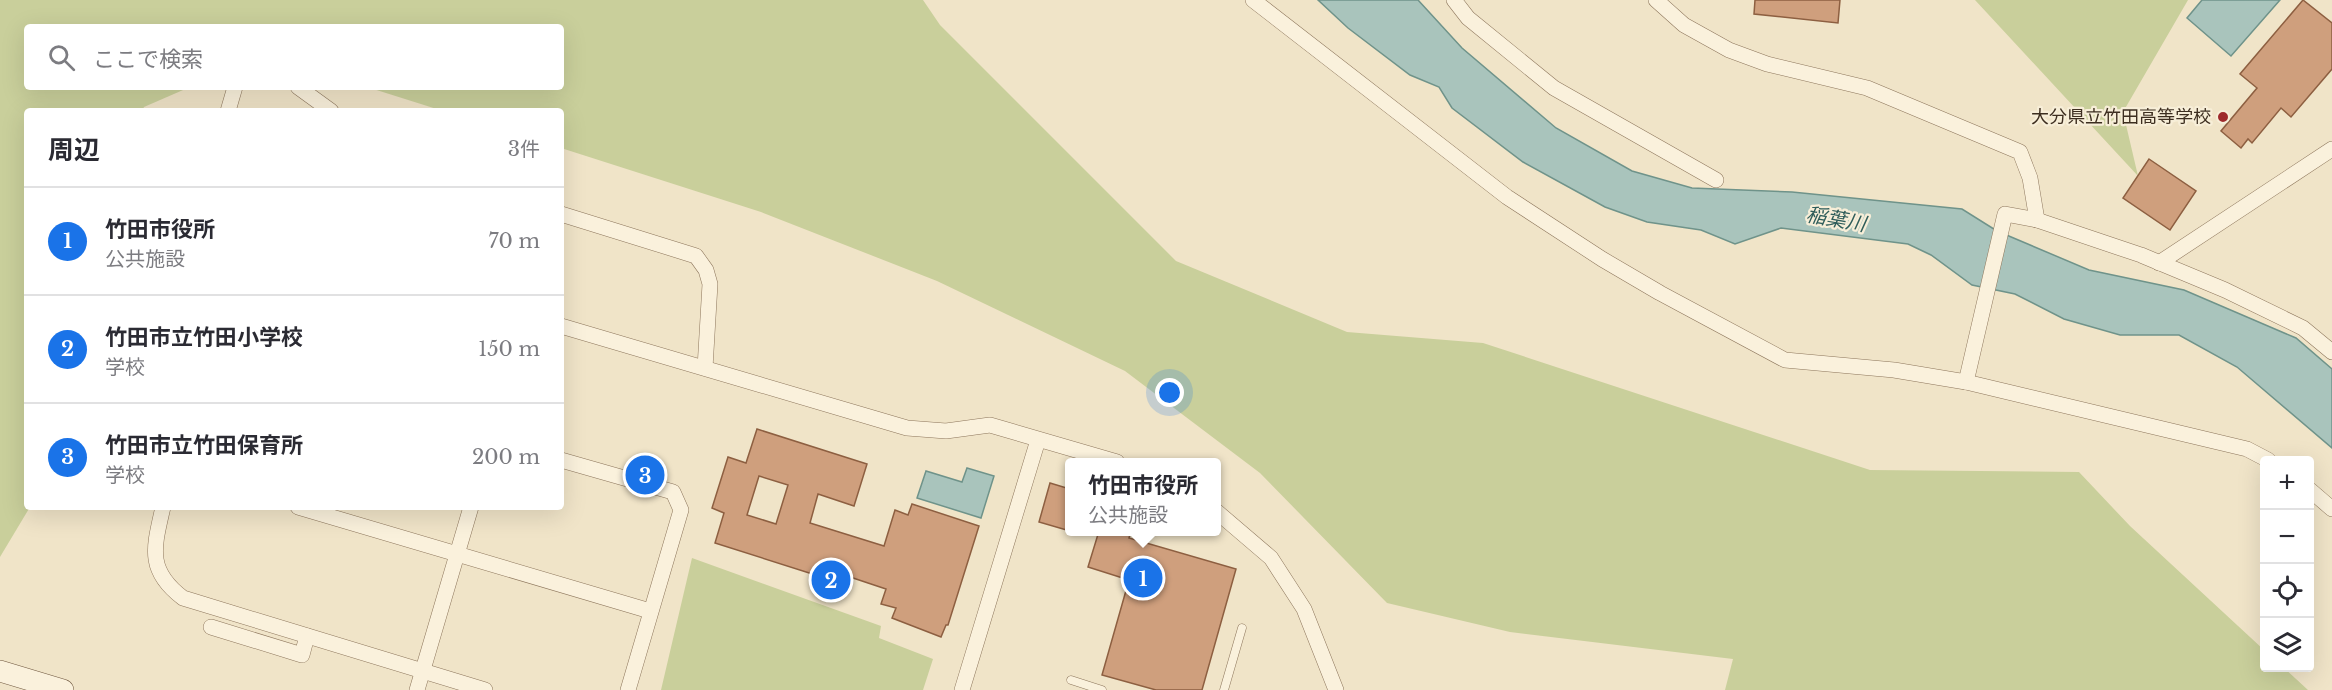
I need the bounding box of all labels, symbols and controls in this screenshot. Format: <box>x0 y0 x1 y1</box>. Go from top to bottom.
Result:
search box <box>24 24 564 90</box>
icon: search <box>45 41 78 74</box>
text: ここで検索 <box>93 46 203 73</box>
place label: 大分県立竹田高等学校 <box>2031 106 2211 128</box>
marker: 大分県立竹田高等学校 <box>2216 110 2230 124</box>
text: 周辺 <box>48 134 100 166</box>
text: 3件 <box>508 137 540 161</box>
water label: 稲葉川 <box>1804 202 1870 236</box>
text: 竹田市役所 <box>105 216 215 243</box>
text: 1 <box>63 229 72 253</box>
text: 70 m <box>488 229 540 253</box>
text: 公共施設 <box>105 247 185 271</box>
text: 竹田市立竹田小学校 <box>105 324 303 351</box>
text: 2 <box>61 337 74 361</box>
text: 150 m <box>478 337 540 361</box>
text: 学校 <box>105 355 145 379</box>
your location <box>1155 378 1184 407</box>
text: 竹田市立竹田保育所 <box>105 432 303 459</box>
text: 3 <box>61 445 74 469</box>
text: 200 m <box>472 445 540 469</box>
pin: 3 <box>626 452 664 498</box>
map controls <box>2260 456 2314 672</box>
button: + <box>2260 456 2314 510</box>
popup <box>1065 458 1221 536</box>
text: 学校 <box>105 463 145 487</box>
text: 竹田市役所 <box>1088 472 1198 499</box>
text: 公共施設 <box>1088 503 1168 527</box>
button: − <box>2260 510 2314 564</box>
pin: 1 <box>1124 556 1162 600</box>
pin: 2 <box>812 558 850 602</box>
button: locate <box>2260 564 2314 618</box>
button: layers <box>2260 618 2314 672</box>

